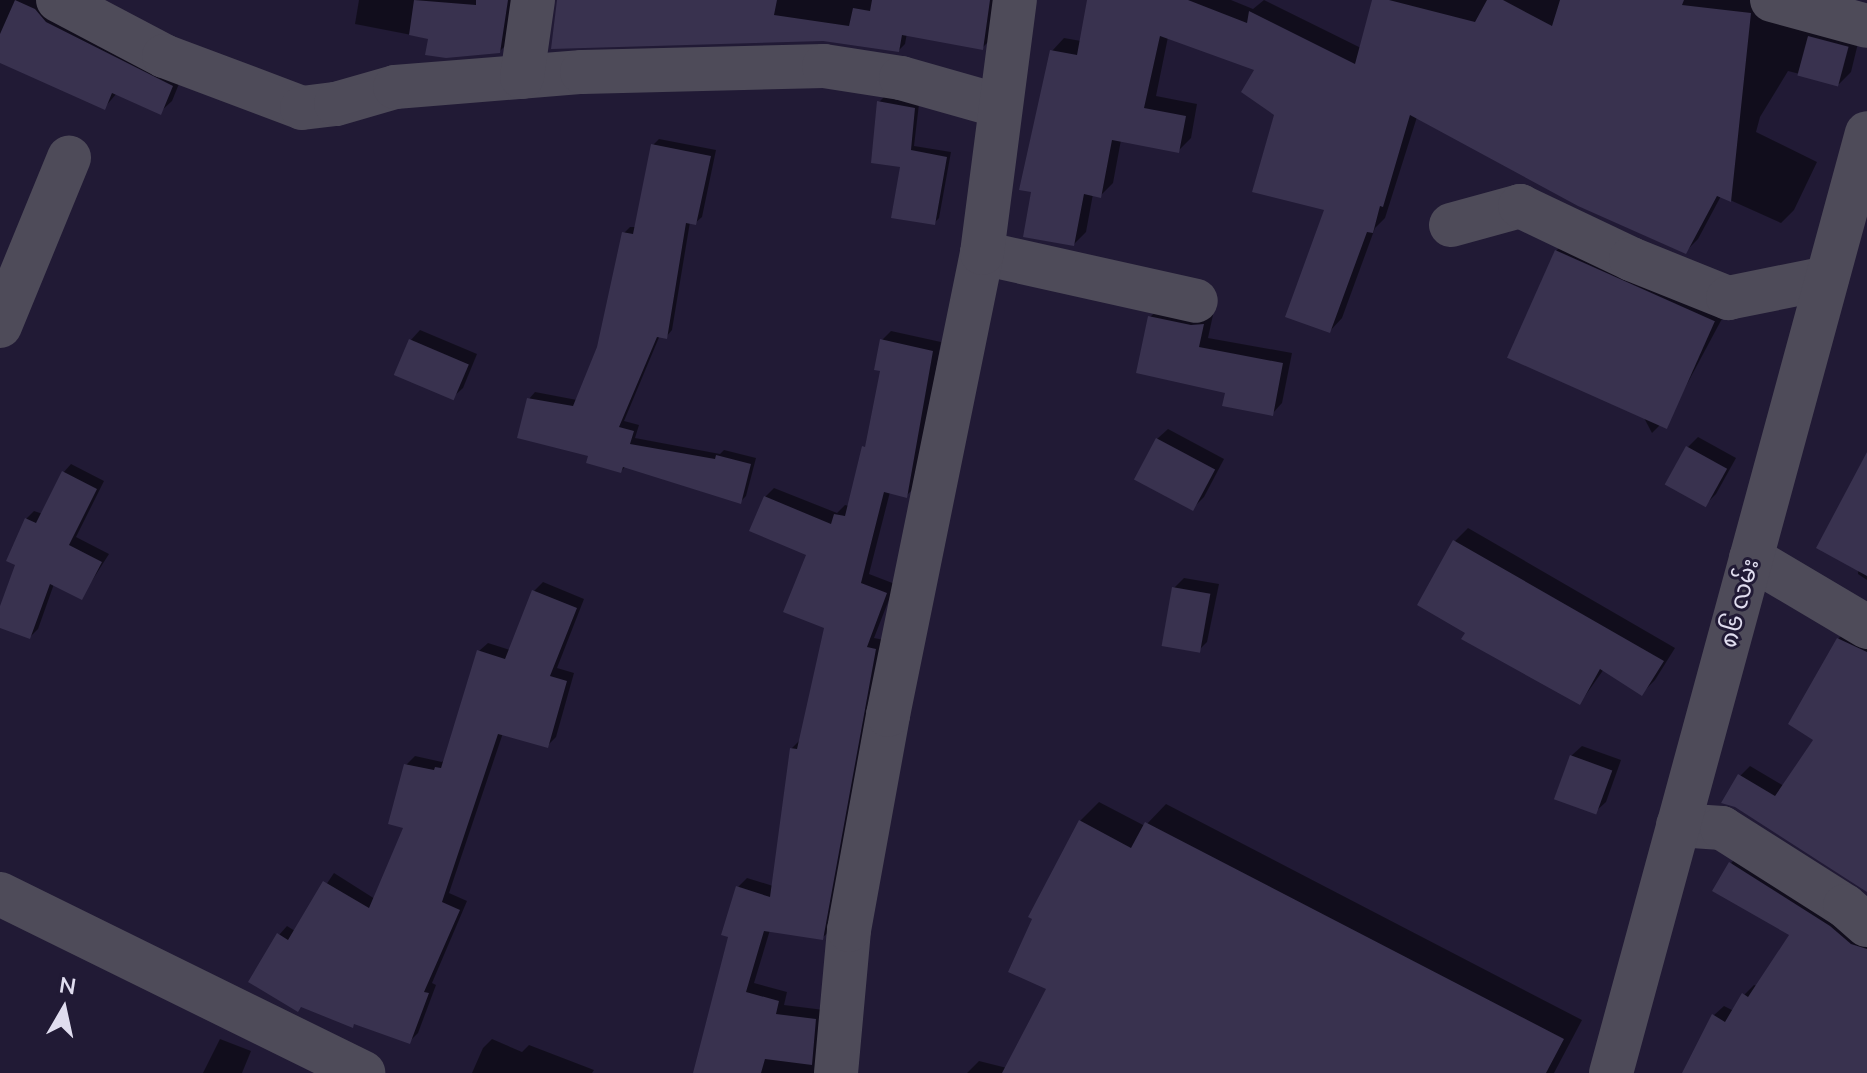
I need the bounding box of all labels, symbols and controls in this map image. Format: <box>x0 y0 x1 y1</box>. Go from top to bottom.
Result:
street label: ၈၆ လမ်း <box>1713 555 1765 651</box>
north arrow <box>24 969 104 1049</box>
text: N <box>57 970 78 1000</box>

